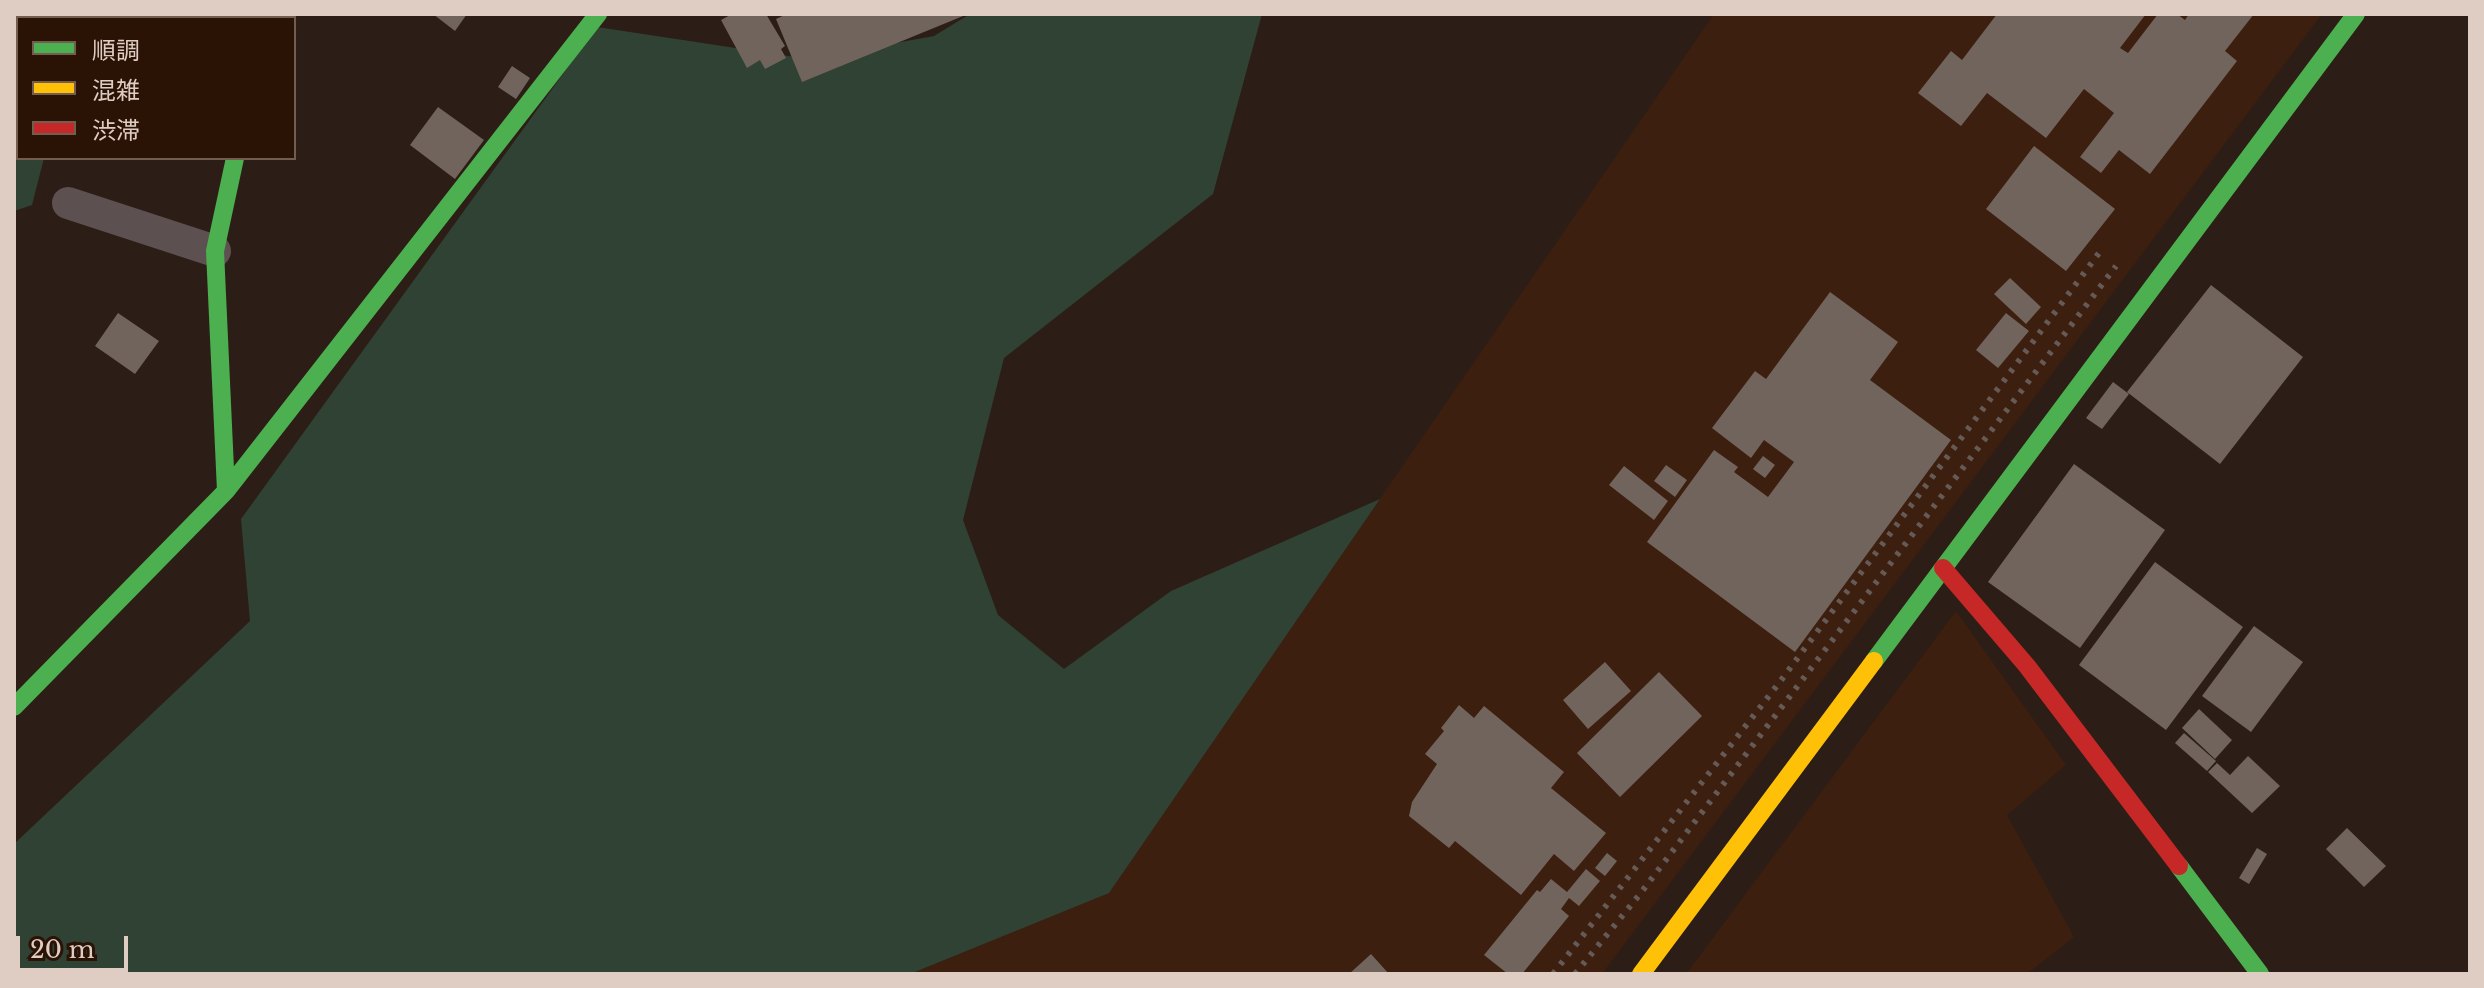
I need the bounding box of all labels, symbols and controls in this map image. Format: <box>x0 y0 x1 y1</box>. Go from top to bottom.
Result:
legend <box>16 16 296 160</box>
text: 順調 <box>92 36 140 65</box>
text: 混雑 <box>92 76 140 105</box>
text: 渋滞 <box>92 116 140 145</box>
scale bar <box>20 920 132 970</box>
text: 20 m <box>30 935 95 964</box>

